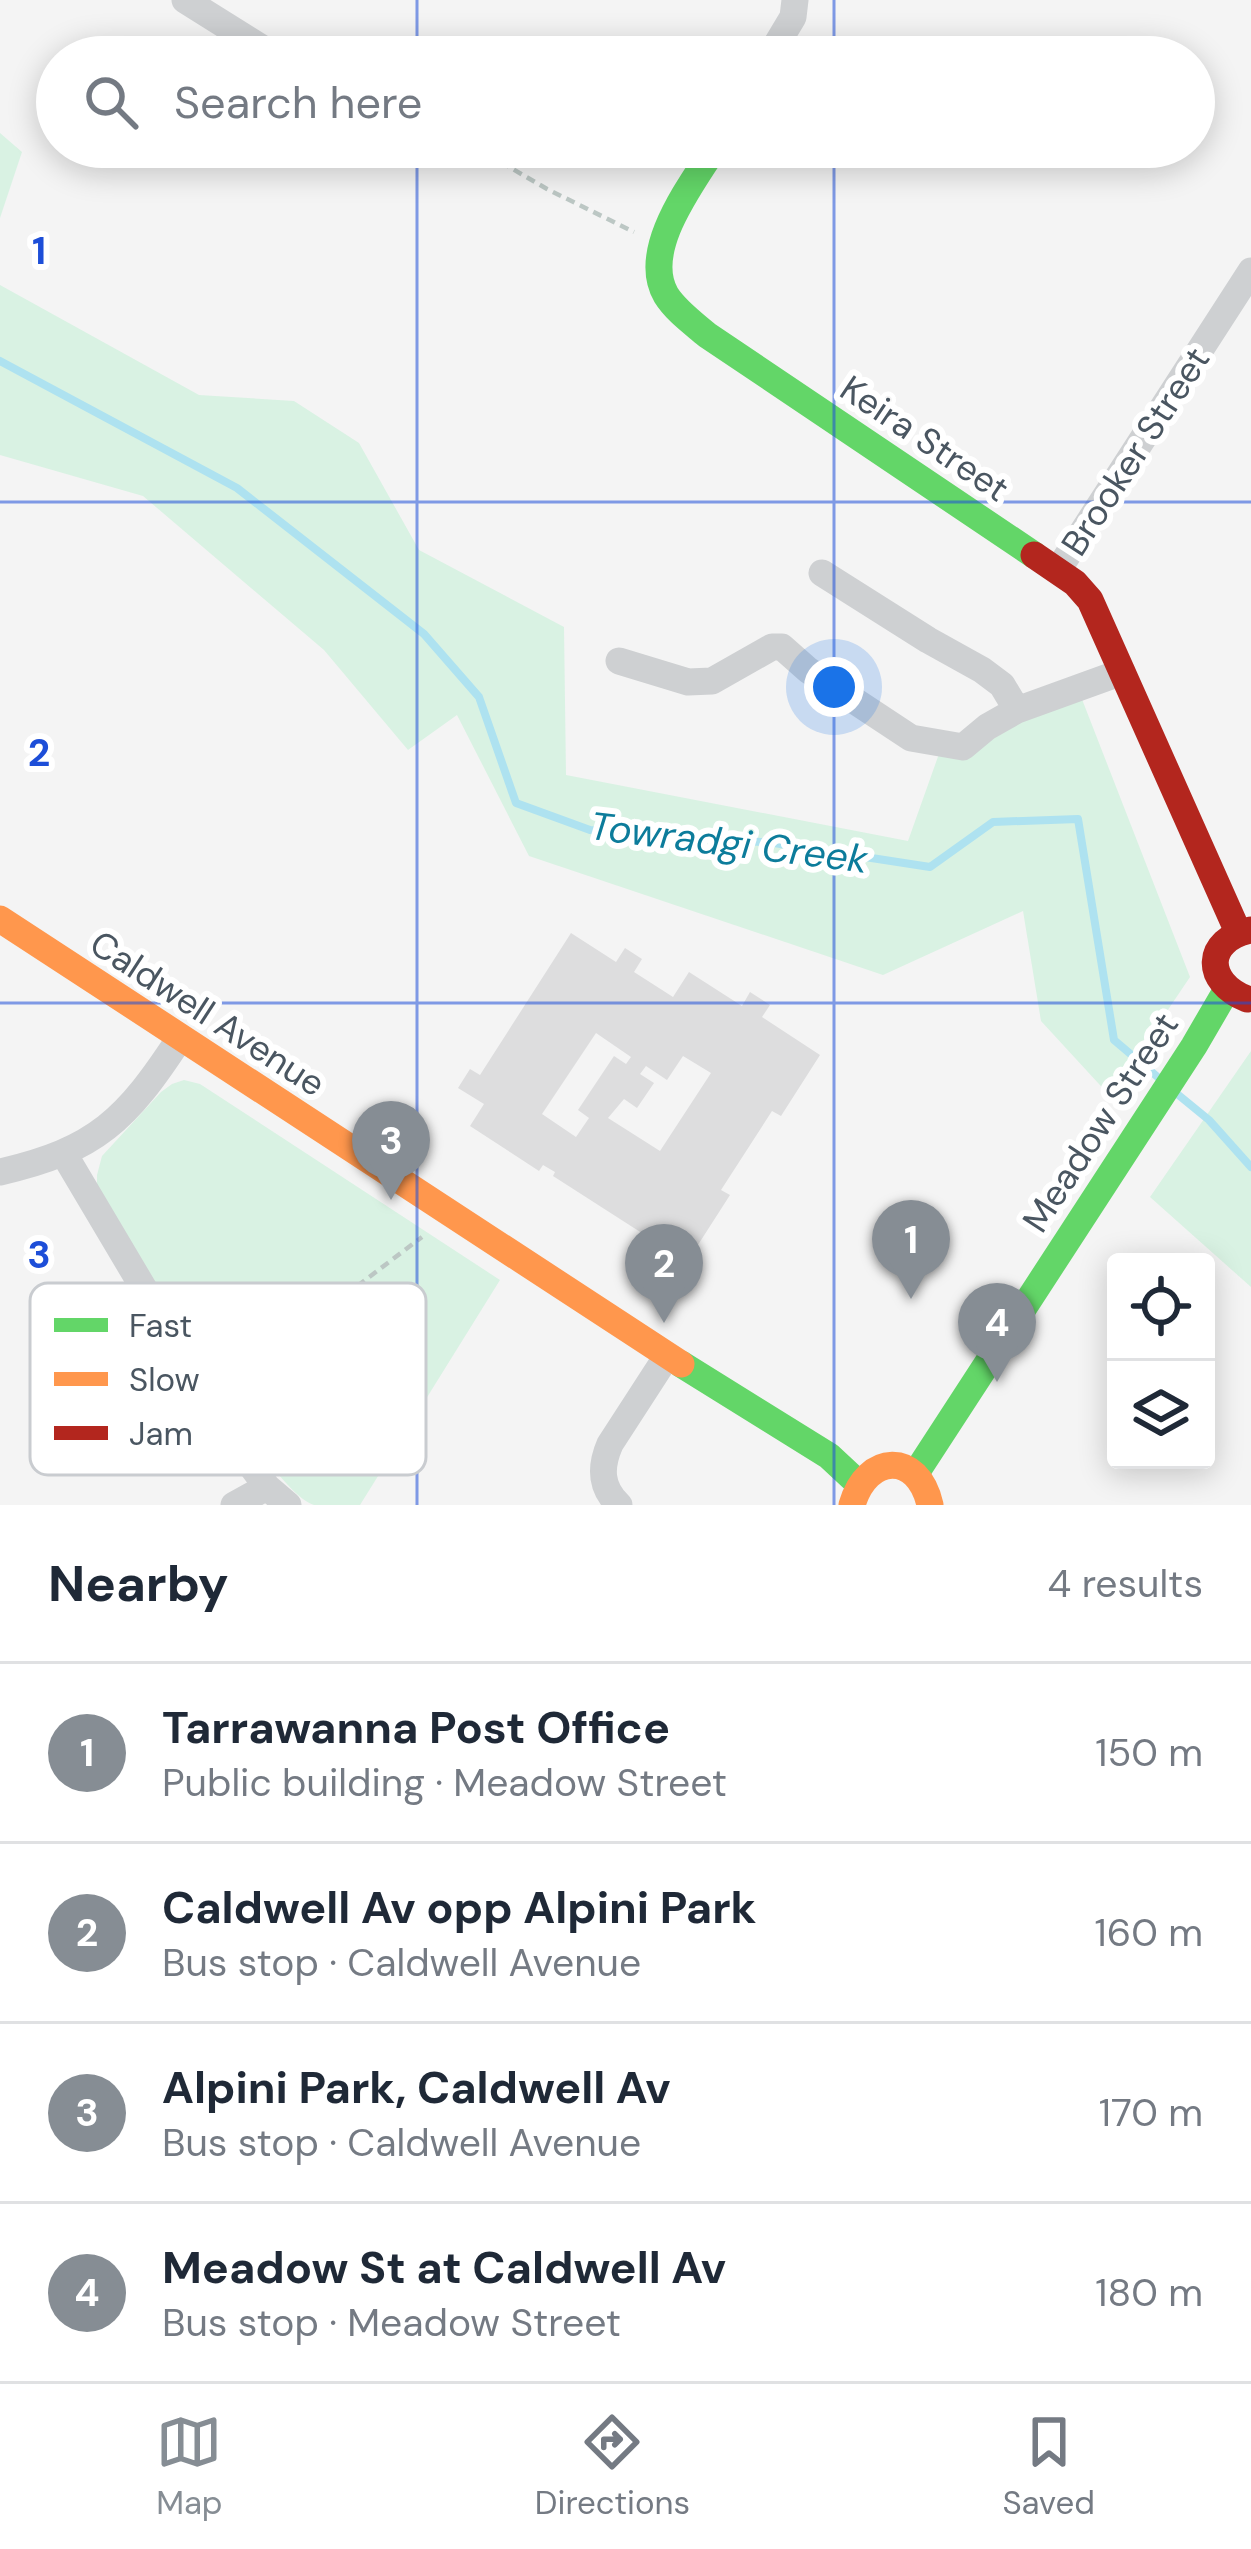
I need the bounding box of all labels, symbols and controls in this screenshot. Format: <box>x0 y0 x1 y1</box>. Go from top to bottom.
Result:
search box <box>36 36 1215 168</box>
icon: search <box>78 69 144 135</box>
text: Search here <box>174 73 422 132</box>
text: 1 <box>32 225 46 276</box>
street label: Brooker Street <box>1051 338 1220 564</box>
street label: Keira Street <box>831 365 1018 512</box>
your location <box>804 657 864 717</box>
text: 2 <box>28 727 50 778</box>
water label: Towradgi Creek <box>587 800 871 885</box>
street label: Caldwell Avenue <box>81 920 334 1107</box>
street label: Meadow Street <box>1012 1004 1189 1241</box>
pin: 3 <box>352 1101 430 1200</box>
pin: 1 <box>872 1200 950 1299</box>
pin: 2 <box>625 1224 703 1323</box>
text: 3 <box>27 1229 51 1280</box>
map controls <box>1107 1253 1215 1469</box>
button: locate <box>1107 1253 1215 1361</box>
legend <box>30 1283 426 1475</box>
pin: 4 <box>958 1283 1036 1382</box>
text: Fast <box>129 1304 192 1347</box>
text: Slow <box>129 1358 200 1401</box>
button: layers <box>1107 1361 1215 1469</box>
text: Jam <box>129 1412 193 1455</box>
text: Nearby <box>48 1550 229 1617</box>
text: 4 results <box>1048 1558 1203 1609</box>
text: Tarrawanna Post Office <box>162 1698 670 1757</box>
text: 1 <box>80 1727 94 1778</box>
text: 150 m <box>1095 1727 1203 1778</box>
text: Public building · Meadow Street <box>162 1757 727 1808</box>
text: Caldwell Av opp Alpini Park <box>162 1878 757 1937</box>
text: 2 <box>76 1907 98 1958</box>
text: 160 m <box>1095 1907 1203 1958</box>
text: Bus stop · Caldwell Avenue <box>162 1937 641 1988</box>
text: Alpini Park, Caldwell Av <box>162 2058 671 2117</box>
text: 3 <box>75 2087 99 2138</box>
text: 170 m <box>1099 2087 1203 2138</box>
text: Bus stop · Caldwell Avenue <box>162 2117 641 2168</box>
text: Meadow St at Caldwell Av <box>162 2238 726 2297</box>
text: 4 <box>74 2267 100 2318</box>
text: 180 m <box>1095 2267 1203 2318</box>
text: Bus stop · Meadow Street <box>162 2297 621 2348</box>
tab: Map <box>156 2409 223 2524</box>
tab: Directions <box>535 2409 690 2524</box>
tab: Saved <box>1002 2409 1095 2524</box>

